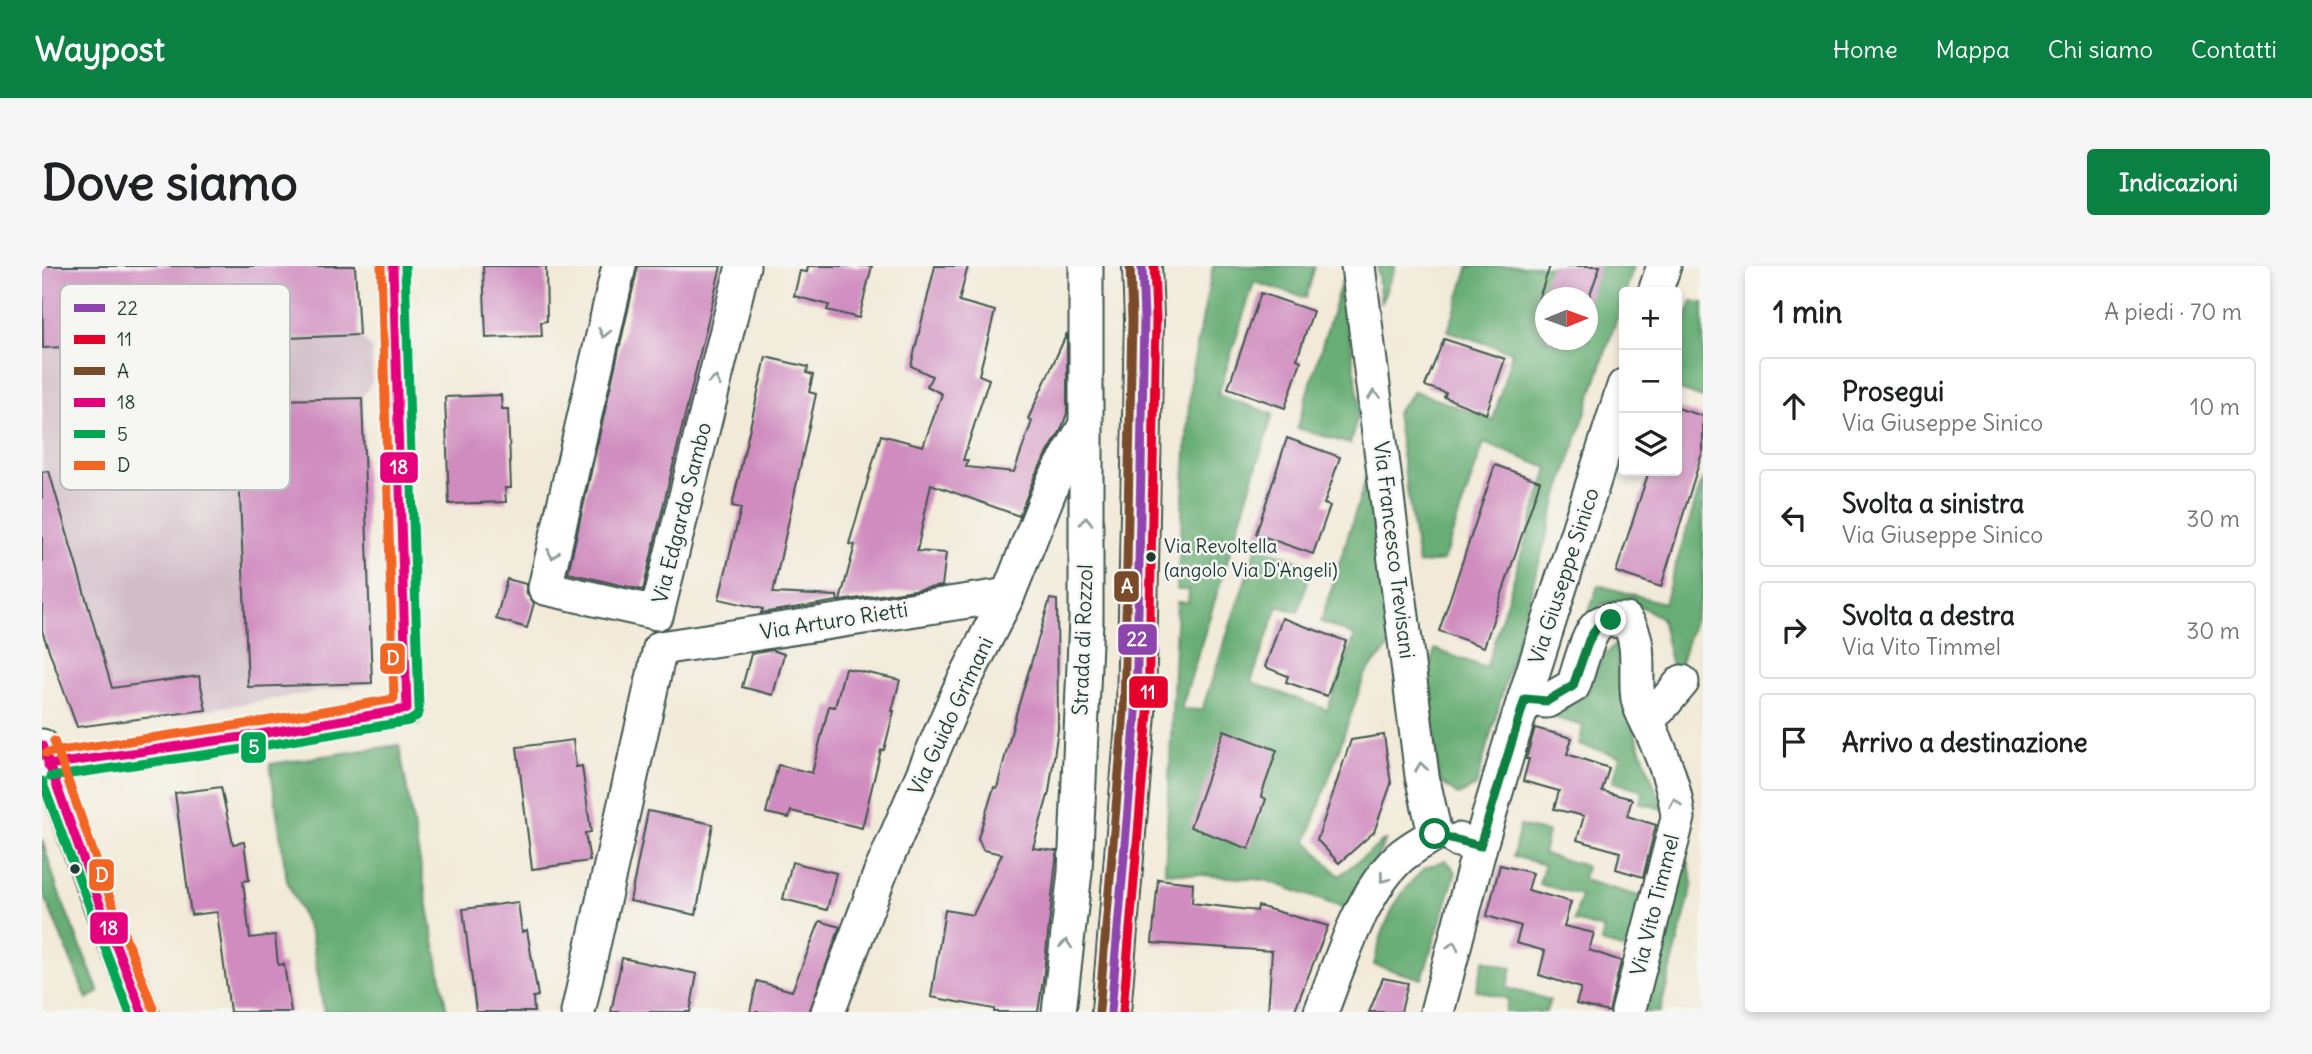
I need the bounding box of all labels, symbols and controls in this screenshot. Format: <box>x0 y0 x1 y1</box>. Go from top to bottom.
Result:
text: Waypost <box>35 28 165 70</box>
text: Home <box>1833 34 1898 64</box>
text: Mappa <box>1936 34 2010 64</box>
text: Chi siamo <box>2048 34 2153 64</box>
text: Contatti <box>2191 34 2277 64</box>
button: Indicazioni <box>2087 149 2270 215</box>
text: Dove siamo <box>42 152 298 213</box>
legend <box>60 284 290 490</box>
north arrow <box>1535 287 1598 350</box>
map controls <box>1619 287 1682 476</box>
button: + <box>1619 287 1682 350</box>
text: 1 min <box>1773 293 1842 331</box>
text: 22 <box>117 296 138 320</box>
text: A piedi · 70 m <box>2104 297 2242 326</box>
one-way arrow <box>597 326 612 338</box>
text: 11 <box>117 327 132 351</box>
button: − <box>1619 350 1682 413</box>
text: A <box>117 359 129 383</box>
one-way arrow <box>707 375 721 387</box>
text: Prosegui <box>1842 375 1944 408</box>
icon: ahead <box>1775 387 1813 425</box>
one-way arrow <box>1367 389 1382 400</box>
text: 18 <box>117 390 136 414</box>
text: 10 m <box>2190 392 2240 421</box>
text: Via Giuseppe Sinico <box>1842 408 2043 437</box>
button: layers <box>1619 413 1682 476</box>
street label: Via Edgardo Sambo <box>646 419 717 606</box>
text: 5 <box>117 422 128 446</box>
street label: Via Francesco Trevisani <box>1368 440 1421 660</box>
line badge: 18 <box>379 451 419 484</box>
text: D <box>117 453 130 477</box>
text: 18 <box>390 455 408 479</box>
street label: Via Giuseppe Sinico <box>1522 484 1605 667</box>
text: Svolta a sinistra <box>1842 487 2024 520</box>
icon: left <box>1775 499 1813 537</box>
text: 30 m <box>2186 504 2240 533</box>
one-way arrow <box>1078 516 1094 526</box>
text: Via Giuseppe Sinico <box>1842 520 2043 549</box>
place label: Via Revoltella (angolo Via D'Angeli) <box>1164 534 1338 582</box>
one-way arrow <box>546 548 561 560</box>
marker: Via Revoltella (angolo Via D'Angeli) <box>1144 550 1158 564</box>
street label: Strada di Rozzol <box>1066 564 1099 716</box>
line badge: A <box>1113 570 1140 603</box>
text: A <box>1121 574 1133 598</box>
street label: Via Arturo Rietti <box>758 595 910 646</box>
text: Svolta a destra <box>1842 599 2015 632</box>
route end <box>1595 604 1626 635</box>
icon: right <box>1775 611 1813 649</box>
text: 30 m <box>2186 616 2240 645</box>
line badge: 22 <box>1117 623 1158 656</box>
text: 22 <box>1127 627 1147 651</box>
street label: Via Guido Grimani <box>902 632 999 799</box>
text: Via Vito Timmel <box>1842 632 2001 661</box>
line badge: D <box>379 642 406 675</box>
text: D <box>386 646 400 670</box>
line badge: 11 <box>1128 675 1169 709</box>
text: 11 <box>1140 680 1156 704</box>
icon: arrive <box>1775 723 1813 761</box>
text: Arrivo a destinazione <box>1842 726 2088 759</box>
line badge: 5 <box>240 731 267 764</box>
text: 5 <box>249 735 260 759</box>
one-way arrow <box>1414 761 1429 773</box>
one-way arrow <box>1669 798 1684 810</box>
route start <box>1419 818 1450 849</box>
street label: Via Vito Timmel <box>1624 831 1685 979</box>
line badge: D <box>88 858 115 892</box>
unlabelled marker <box>68 862 82 876</box>
text: D <box>95 863 109 887</box>
one-way arrow <box>1379 870 1392 882</box>
line badge: 18 <box>89 911 129 945</box>
text: 18 <box>100 916 118 940</box>
one-way arrow <box>1059 938 1074 950</box>
one-way arrow <box>1445 940 1459 952</box>

